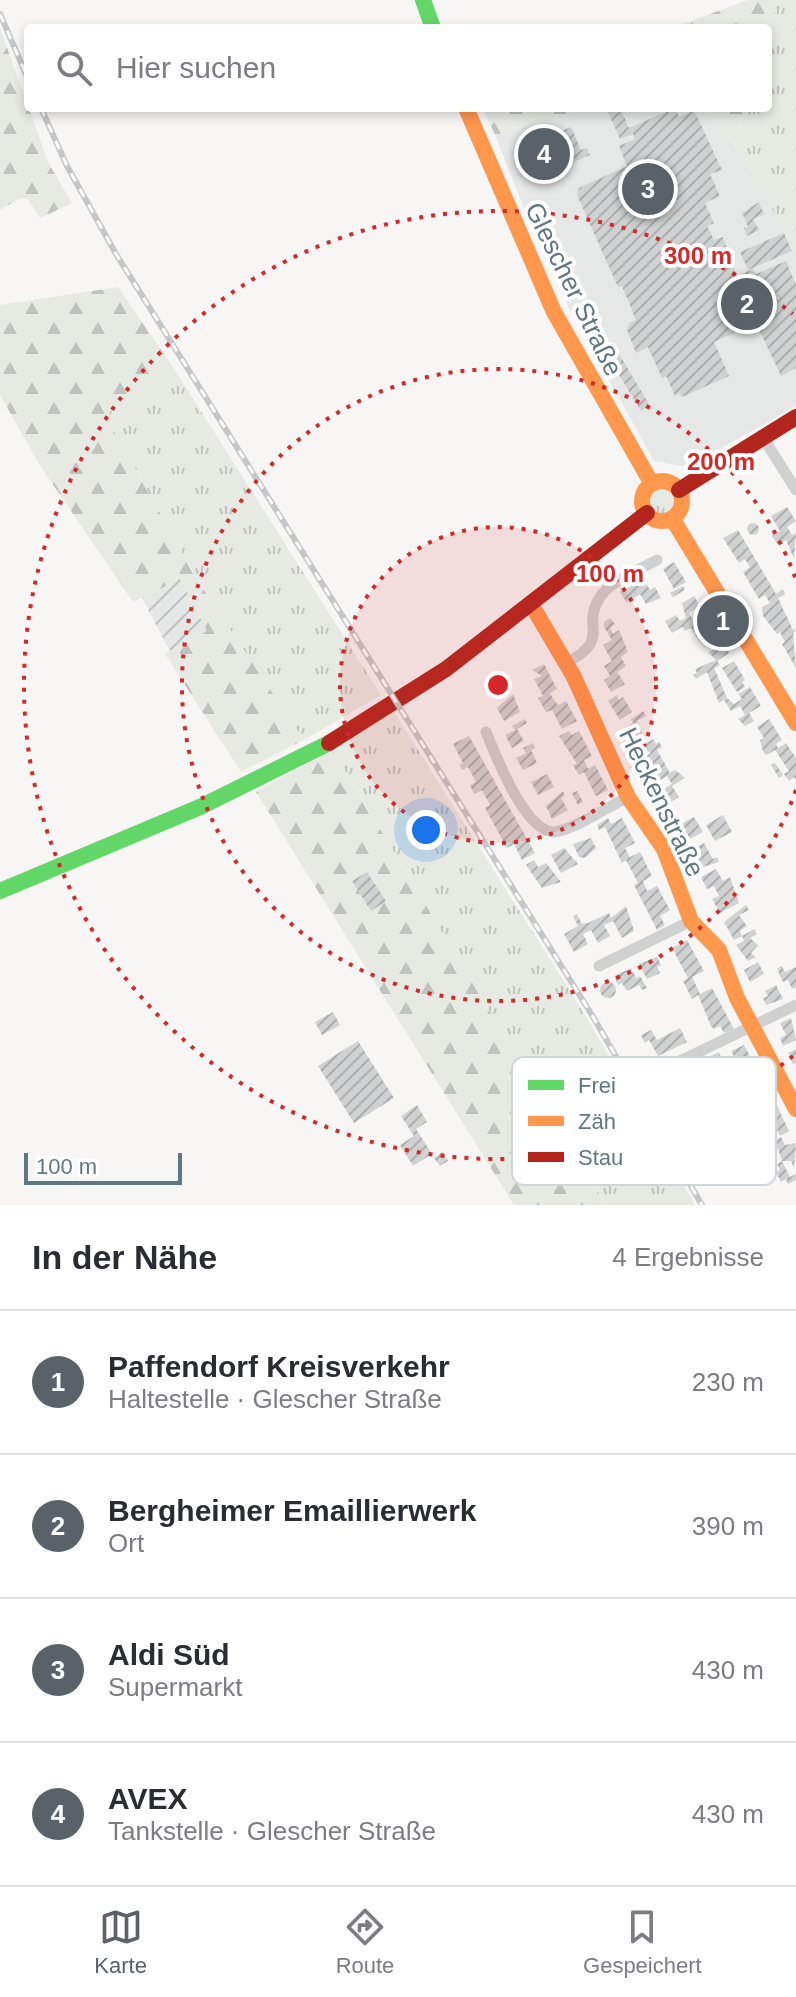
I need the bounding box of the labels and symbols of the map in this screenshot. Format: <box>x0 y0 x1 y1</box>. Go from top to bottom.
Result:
pin: 4 <box>518 124 570 184</box>
pin: 3 <box>622 159 674 219</box>
street label: Glescher Straße <box>519 197 629 381</box>
text: 300 m <box>664 242 732 269</box>
pin: 2 <box>721 274 773 334</box>
text: 200 m <box>687 448 755 475</box>
text: 100 m <box>576 560 644 587</box>
pin: 1 <box>697 591 749 651</box>
centre of rings <box>484 671 512 699</box>
street label: Heckenstraße <box>613 723 711 881</box>
your location <box>406 810 446 850</box>
legend <box>512 1057 776 1185</box>
text: Frei <box>578 1073 616 1098</box>
text: Zäh <box>578 1109 616 1134</box>
text: Stau <box>578 1145 623 1170</box>
scale bar <box>24 1149 182 1185</box>

